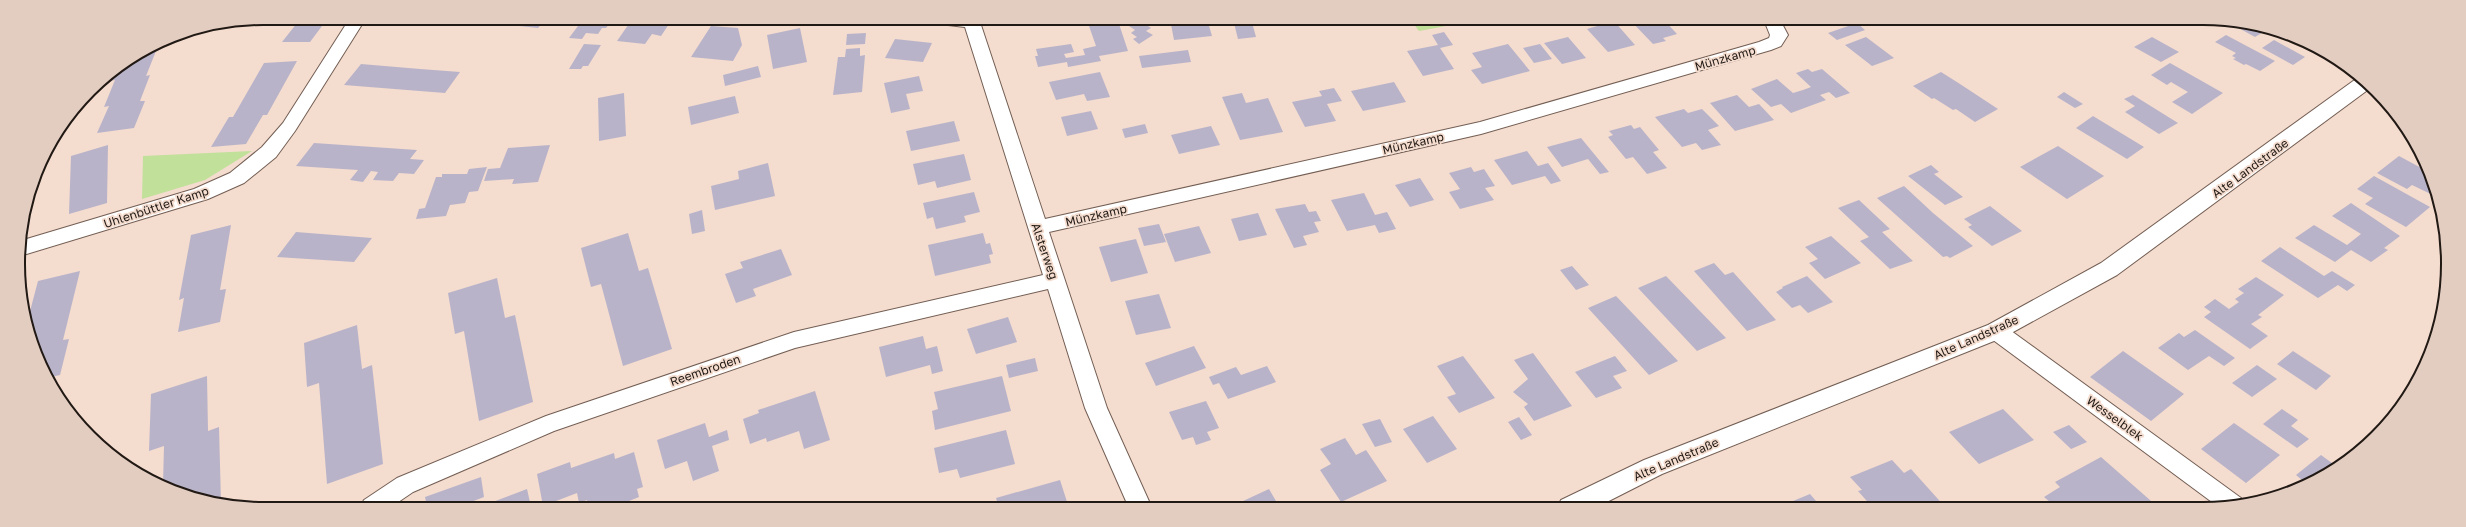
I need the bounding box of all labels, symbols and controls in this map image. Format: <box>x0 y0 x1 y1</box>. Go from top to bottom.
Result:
street label: Münzkamp <box>1693 42 1757 74</box>
street label: Münzkamp <box>1381 129 1445 157</box>
street label: Alte Landstraße <box>2209 135 2291 201</box>
street label: Uhlenbüttler Kamp <box>102 183 210 231</box>
street label: Münzkamp <box>1064 201 1128 229</box>
street label: Alsterweg <box>1028 221 1062 281</box>
street label: Alte Landstraße <box>1931 312 2021 362</box>
street label: Reembroden <box>668 351 742 389</box>
street label: Wesselblek <box>2084 392 2146 444</box>
street label: Alte Landstraße <box>1631 434 1721 484</box>

